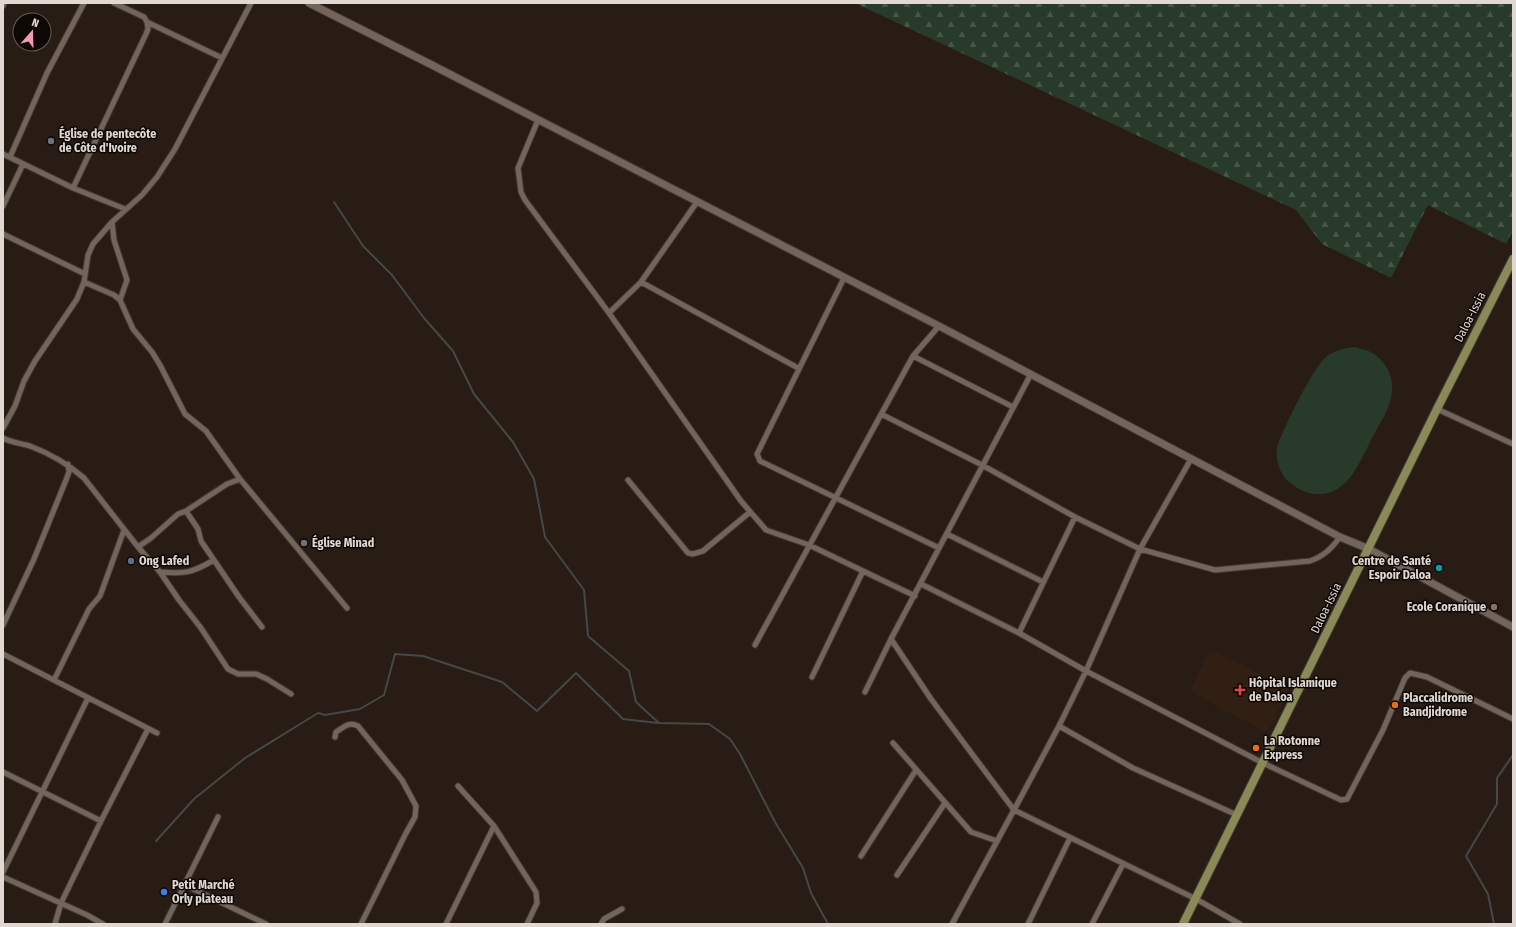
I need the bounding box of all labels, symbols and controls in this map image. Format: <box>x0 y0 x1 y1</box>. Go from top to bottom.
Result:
north arrow <box>12 12 52 52</box>
text: N <box>30 16 41 30</box>
place label: Église de pentecôte de Côte d'Ivoire <box>59 125 156 155</box>
marker: Église de pentecôte de Côte d'Ivoire <box>46 136 56 146</box>
street label: Daloa-Issia <box>1451 290 1489 344</box>
place label: Église Minad <box>312 534 374 550</box>
marker: Église Minad <box>299 538 309 548</box>
place label: Ong Lafed <box>139 554 189 568</box>
place label: Centre de Santé Espoir Daloa <box>1352 554 1431 582</box>
marker: Ong Lafed <box>126 556 136 566</box>
marker: Centre de Santé Espoir Daloa <box>1434 563 1444 573</box>
street label: Daloa-Issia <box>1308 580 1344 635</box>
place label: Ecole Coranique <box>1407 600 1486 614</box>
marker: Ecole Coranique <box>1489 602 1499 612</box>
place label: Hôpital Islamique de Daloa <box>1249 676 1337 704</box>
marker: Hôpital Islamique de Daloa <box>1234 684 1246 696</box>
place label: Placcalidrome Bandjidrome <box>1403 691 1473 719</box>
marker: Placcalidrome Bandjidrome <box>1390 700 1400 710</box>
place label: La Rotonne Express <box>1264 734 1320 762</box>
marker: La Rotonne Express <box>1251 743 1261 753</box>
place label: Petit Marché Orly plateau <box>172 878 235 906</box>
marker: Petit Marché Orly plateau <box>159 887 169 897</box>

